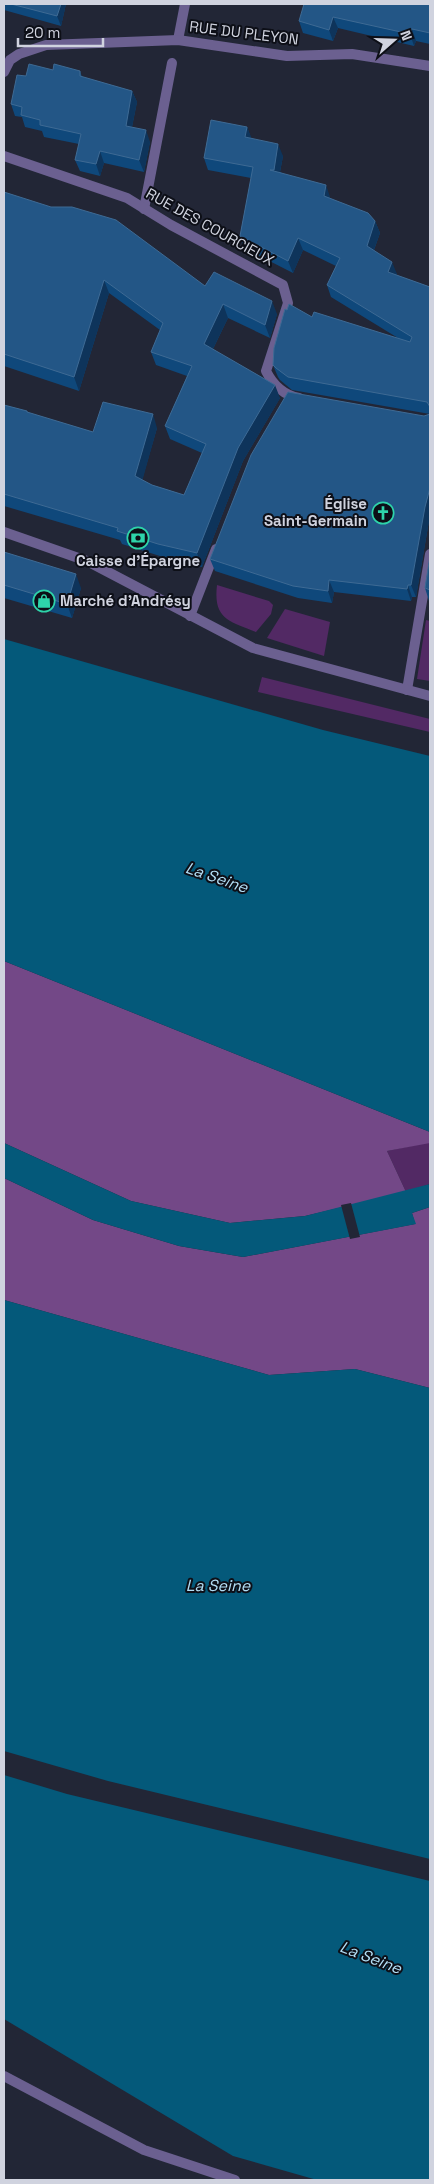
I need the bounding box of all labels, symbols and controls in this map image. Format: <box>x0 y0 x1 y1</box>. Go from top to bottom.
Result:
scale bar <box>18 15 102 47</box>
north arrow <box>369 15 419 65</box>
street label: RUE DU PLEYON <box>188 16 300 49</box>
text: 20 m <box>25 23 60 42</box>
text: N <box>396 28 416 43</box>
street label: RUE DES COURCIEUX <box>143 183 278 270</box>
place label: Église Saint-Germain <box>264 494 367 530</box>
church icon: Église Saint-Germain <box>371 501 395 525</box>
bank icon: Caisse d'Épargne <box>126 526 150 550</box>
place label: Caisse d'Épargne <box>76 551 200 570</box>
shop icon: Marché d'Andrésy <box>32 589 56 613</box>
place label: Marché d'Andrésy <box>60 591 191 610</box>
water label: La Seine <box>183 857 251 898</box>
water label: La Seine <box>186 1575 251 1596</box>
water label: La Seine <box>337 1936 405 1979</box>

